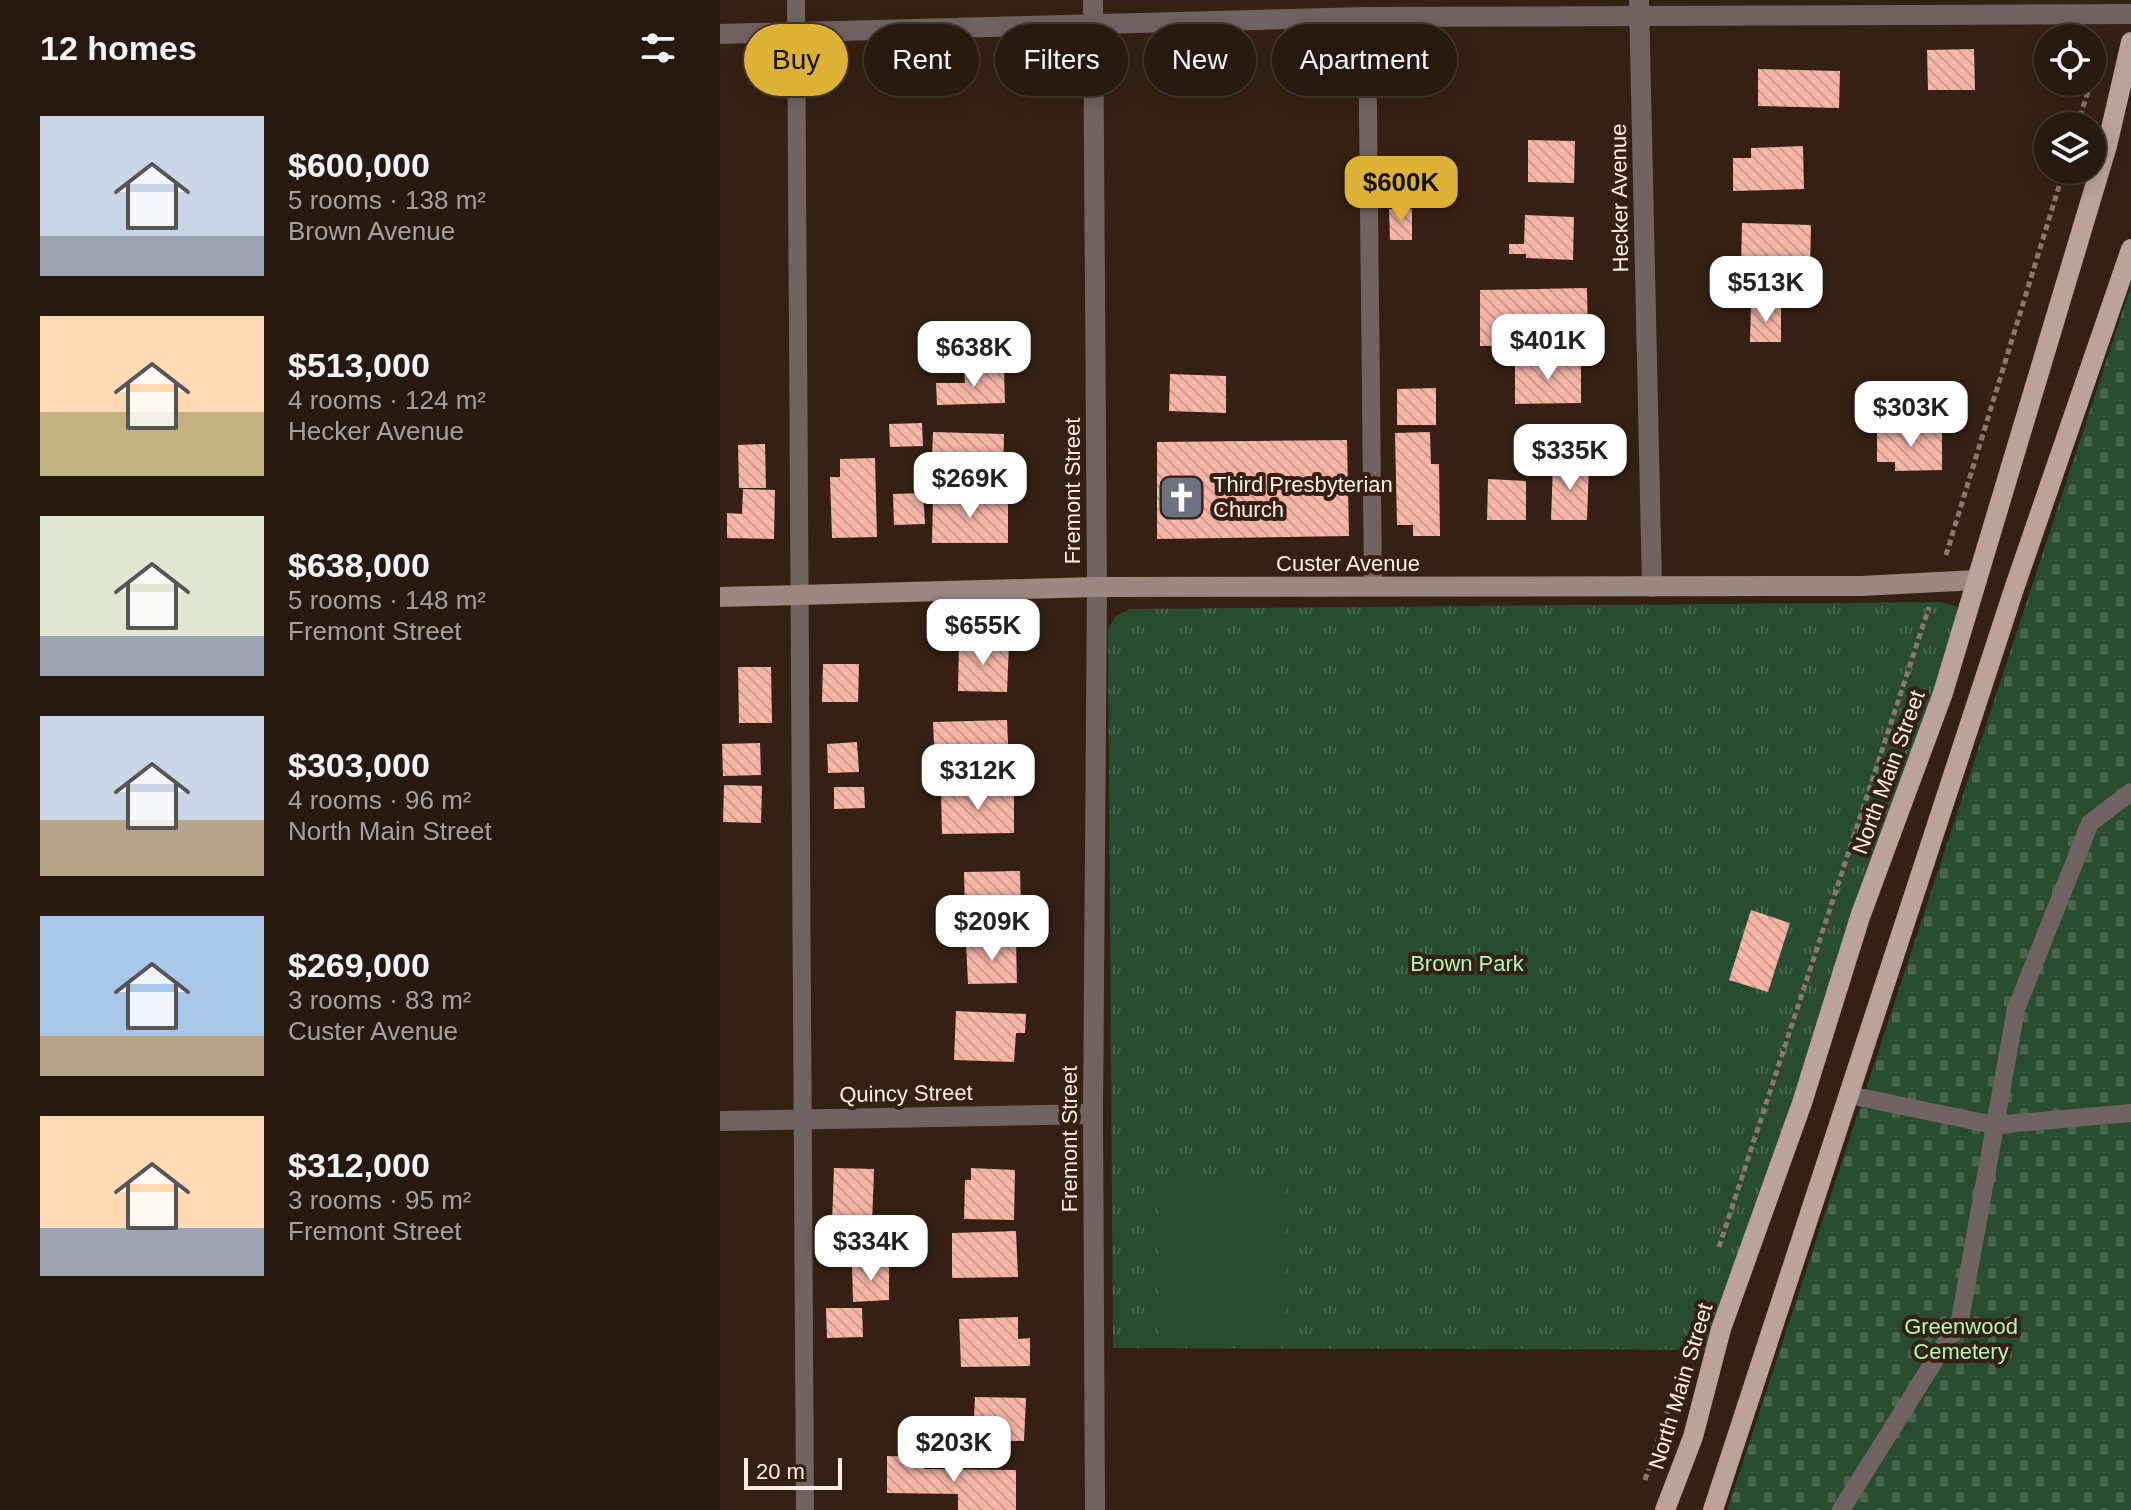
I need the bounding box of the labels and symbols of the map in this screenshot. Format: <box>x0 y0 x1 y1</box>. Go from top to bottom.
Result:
street label: Hecker Avenue <box>1606 123 1633 273</box>
pin: $600K <box>1345 156 1457 224</box>
pin: $513K <box>1710 256 1822 324</box>
pin: $401K <box>1492 314 1604 382</box>
pin: $638K <box>918 321 1030 389</box>
pin: $303K <box>1855 381 1967 449</box>
street label: Fremont Street <box>1060 418 1085 564</box>
pin: $335K <box>1514 424 1626 492</box>
pin: $269K <box>914 452 1026 520</box>
place label: Third Presbyterian Church <box>1213 472 1393 522</box>
church icon: Third Presbyterian Church <box>1158 473 1206 521</box>
street label: Custer Avenue <box>1276 551 1420 576</box>
pin: $655K <box>927 599 1039 667</box>
street label: North Main Street <box>1847 687 1930 857</box>
pin: $312K <box>922 744 1034 812</box>
pin: $209K <box>936 895 1048 963</box>
park label: Brown Park <box>1410 951 1525 976</box>
street label: Fremont Street <box>1057 1066 1082 1212</box>
street label: Quincy Street <box>839 1080 973 1107</box>
pin: $334K <box>815 1215 927 1283</box>
street label: North Main Street <box>1643 1300 1718 1472</box>
park label: Greenwood Cemetery <box>1904 1314 2018 1364</box>
pin: $203K <box>898 1416 1010 1484</box>
scale bar <box>744 1454 842 1490</box>

